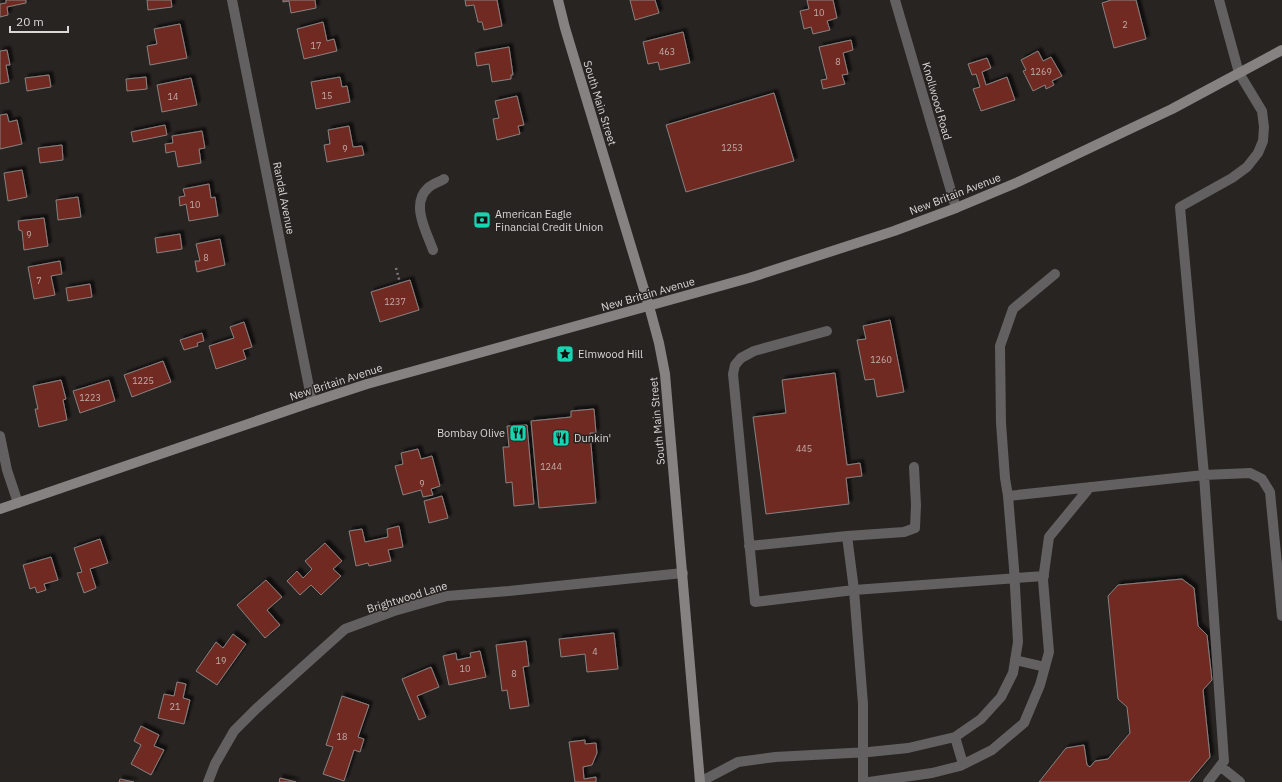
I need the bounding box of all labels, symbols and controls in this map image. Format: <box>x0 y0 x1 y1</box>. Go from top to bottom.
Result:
house number: 10 <box>814 7 824 18</box>
scale bar <box>10 8 68 34</box>
text: 20 m <box>16 14 44 29</box>
house number: 2 <box>1122 19 1128 30</box>
house number: 17 <box>311 40 321 51</box>
house number: 463 <box>659 46 675 57</box>
house number: 8 <box>835 56 841 67</box>
street label: South Main Street <box>580 59 620 147</box>
street label: Knollwood Road <box>919 61 955 141</box>
house number: 1269 <box>1030 66 1052 77</box>
house number: 15 <box>322 90 332 101</box>
house number: 14 <box>168 91 178 102</box>
house number: 1253 <box>721 142 743 153</box>
house number: 9 <box>342 143 348 154</box>
street label: Randal Avenue <box>270 161 298 235</box>
street label: New Britain Avenue <box>907 170 1003 218</box>
house number: 10 <box>190 199 200 210</box>
place label: American Eagle Financial Credit Union <box>495 207 603 234</box>
bank icon: American Eagle Financial Credit Union <box>472 210 492 230</box>
house number: 9 <box>26 229 32 240</box>
house number: 8 <box>203 252 209 263</box>
street label: New Britain Avenue <box>600 274 696 314</box>
house number: 7 <box>36 275 42 286</box>
house number: 1237 <box>384 296 406 307</box>
place icon: Elmwood Hill <box>555 344 575 364</box>
place label: Elmwood Hill <box>578 347 643 361</box>
house number: 1260 <box>870 354 892 365</box>
street label: New Britain Avenue <box>288 360 384 404</box>
house number: 1225 <box>132 375 154 386</box>
street label: South Main Street <box>646 376 668 465</box>
house number: 1223 <box>79 392 101 403</box>
restaurant icon: Bombay Olive <box>508 423 528 443</box>
place label: Bombay Olive <box>437 426 505 440</box>
restaurant icon: Dunkin' <box>551 428 571 448</box>
place label: Dunkin' <box>574 431 611 445</box>
house number: 445 <box>796 443 812 454</box>
house number: 1244 <box>540 461 562 472</box>
house number: 9 <box>419 478 425 489</box>
street label: Brightwood Lane <box>365 578 449 616</box>
house number: 4 <box>592 646 598 657</box>
house number: 19 <box>216 655 226 666</box>
house number: 10 <box>460 663 470 674</box>
house number: 8 <box>511 668 517 679</box>
house number: 21 <box>170 701 180 712</box>
house number: 18 <box>337 731 347 742</box>

